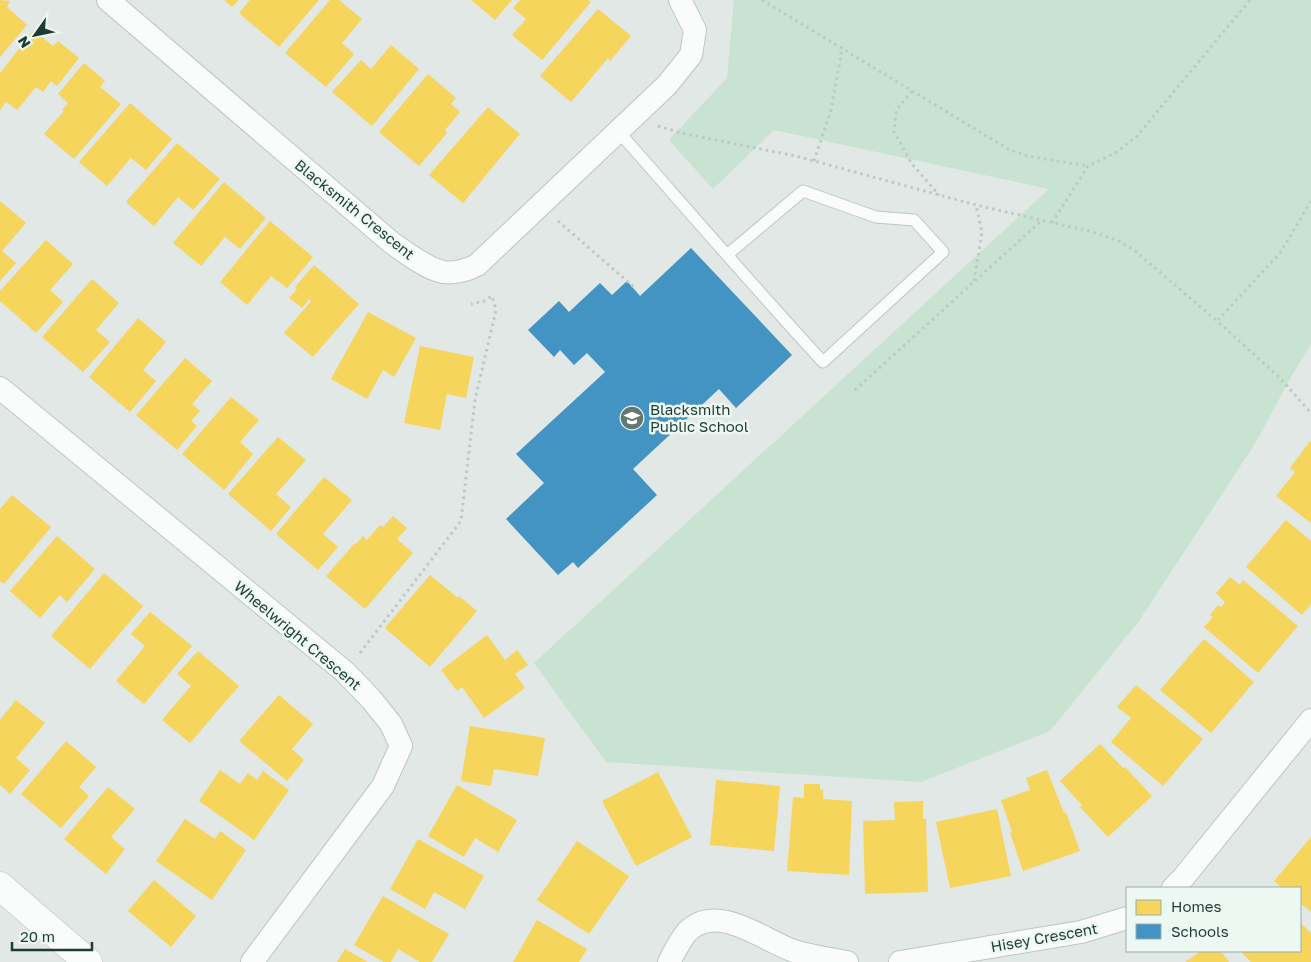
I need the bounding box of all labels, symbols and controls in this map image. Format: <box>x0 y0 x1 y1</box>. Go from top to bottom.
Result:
north arrow <box>10 10 60 60</box>
text: N <box>14 33 34 51</box>
street label: Blacksmith Crescent <box>292 155 418 263</box>
place label: Blacksmith Public School <box>650 400 749 435</box>
school or university icon: Blacksmith Public School <box>619 405 645 431</box>
street label: Wheelwright Crescent <box>231 577 365 693</box>
legend <box>1126 887 1301 952</box>
text: Homes <box>1171 897 1221 915</box>
street label: Hisey Crescent <box>989 919 1099 955</box>
scale bar <box>12 920 92 952</box>
text: Schools <box>1171 922 1229 940</box>
text: 20 m <box>20 927 55 945</box>

